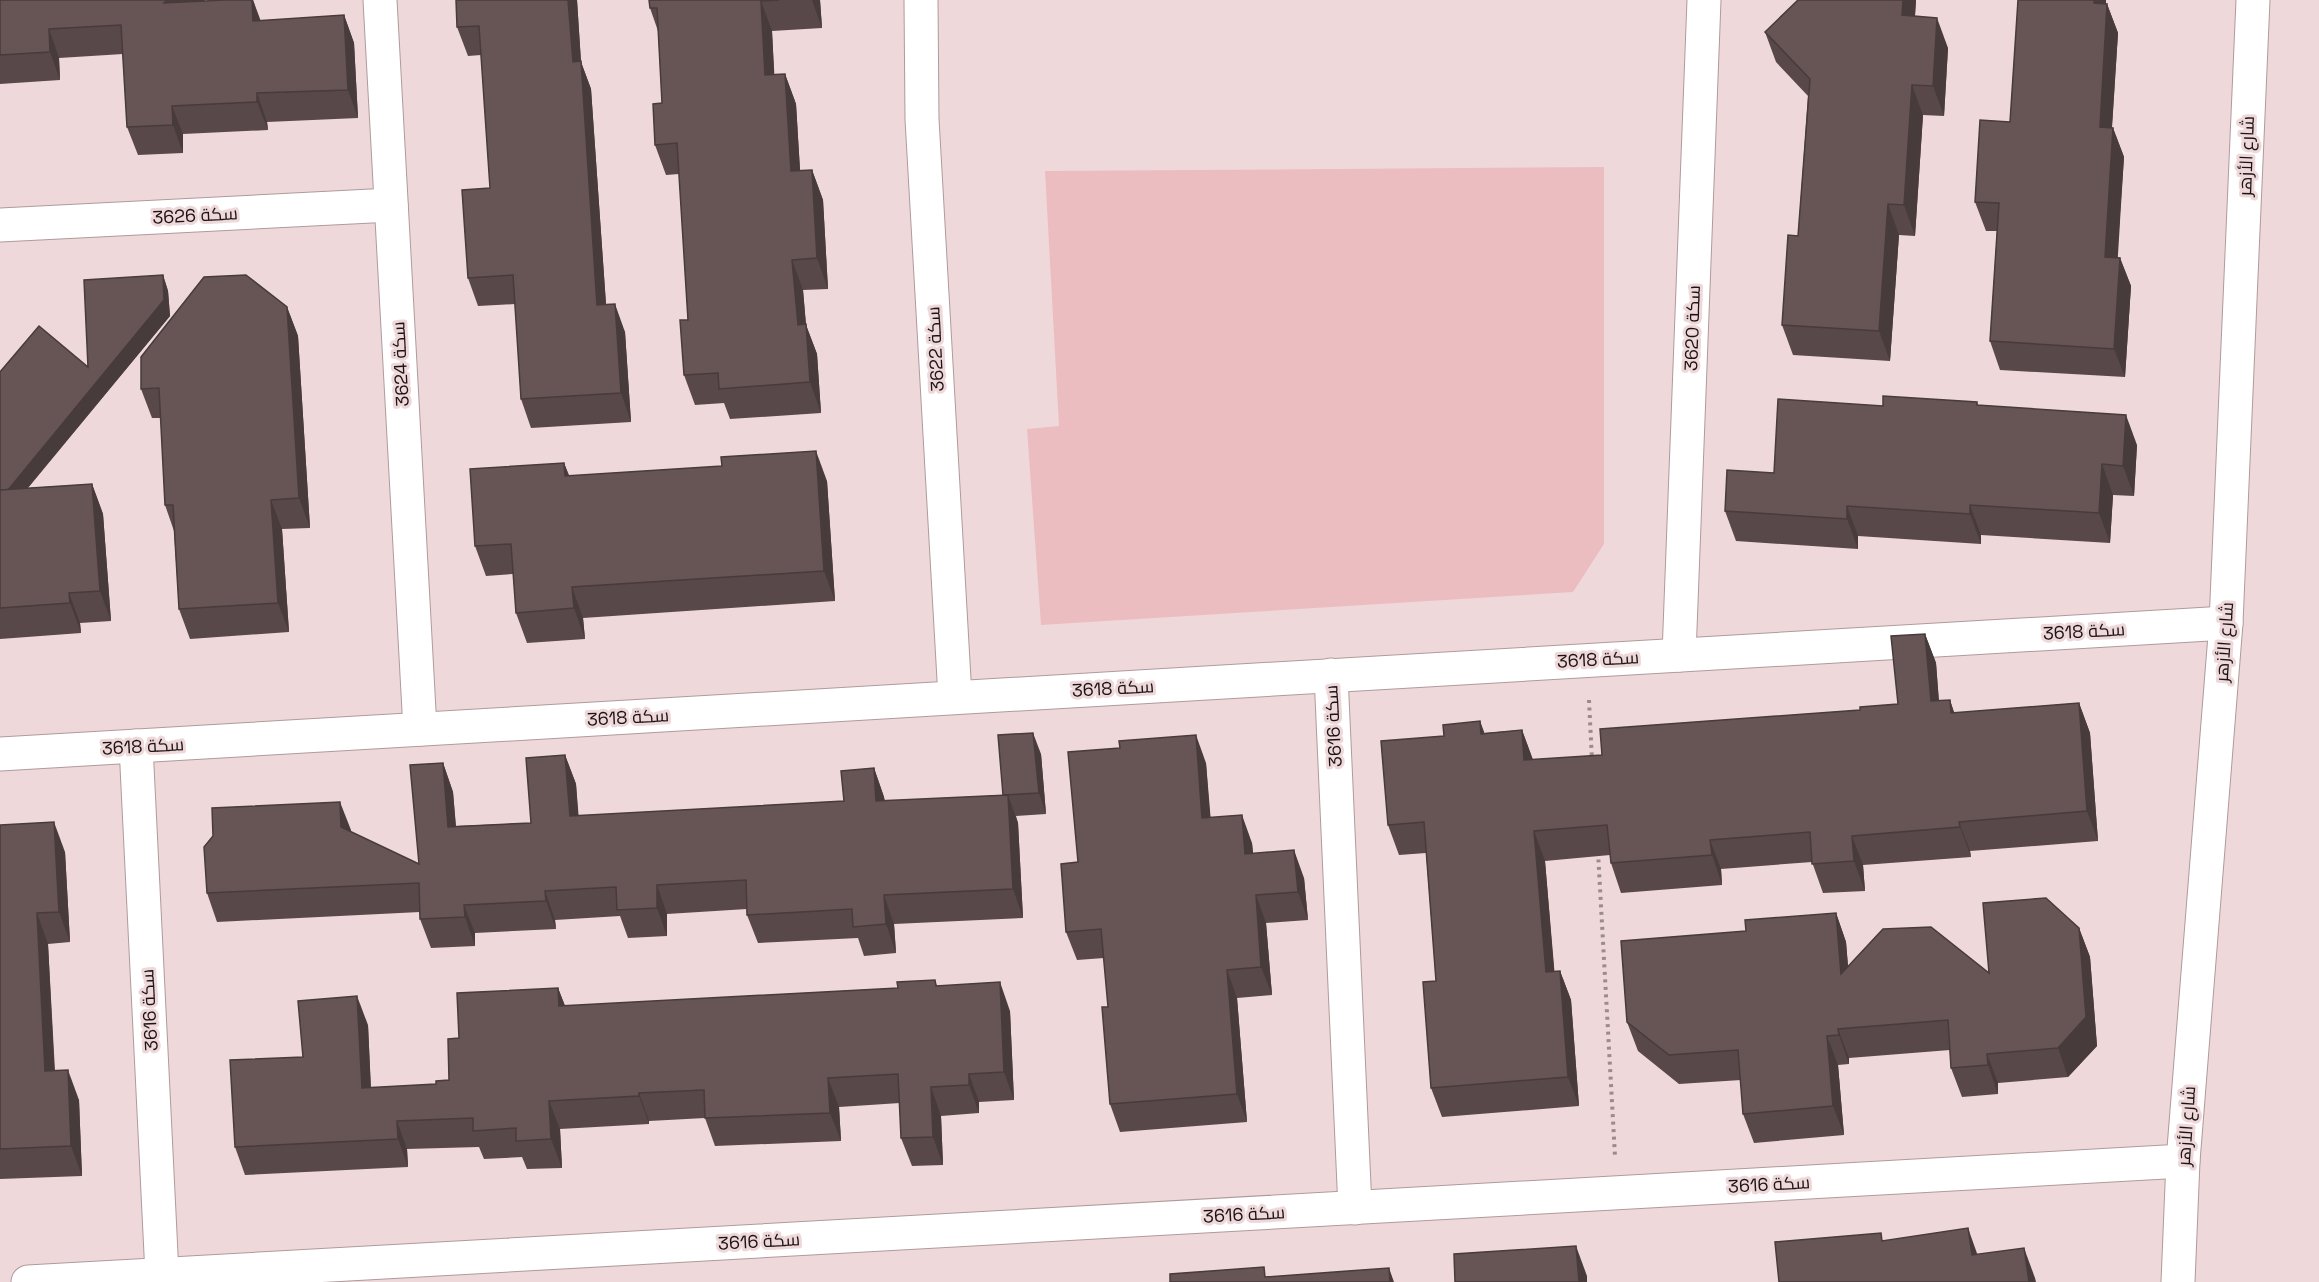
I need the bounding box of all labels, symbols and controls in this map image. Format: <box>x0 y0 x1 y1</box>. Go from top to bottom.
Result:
street label: شارع الأزهر <box>2233 115 2260 198</box>
street label: سكة 3626 <box>152 201 238 229</box>
street label: سكة 3620 <box>1679 285 1705 371</box>
street label: سكة 3622 <box>921 306 949 392</box>
street label: سكة 3624 <box>386 321 414 407</box>
street label: شارع الأزهر <box>2210 601 2239 684</box>
street label: سكة 3618 <box>2042 617 2126 645</box>
street label: سكة 3618 <box>1556 645 1640 673</box>
street label: سكة 3618 <box>1071 674 1155 702</box>
street label: سكة 3616 <box>1319 684 1347 768</box>
street label: سكة 3618 <box>586 703 670 731</box>
street label: سكة 3618 <box>101 732 185 760</box>
street label: سكة 3616 <box>135 968 163 1052</box>
street label: شارع الأزهر <box>2172 1085 2201 1168</box>
street label: سكة 3616 <box>1727 1170 1811 1198</box>
street label: سكة 3616 <box>1202 1200 1286 1228</box>
street label: سكة 3616 <box>717 1227 801 1255</box>

